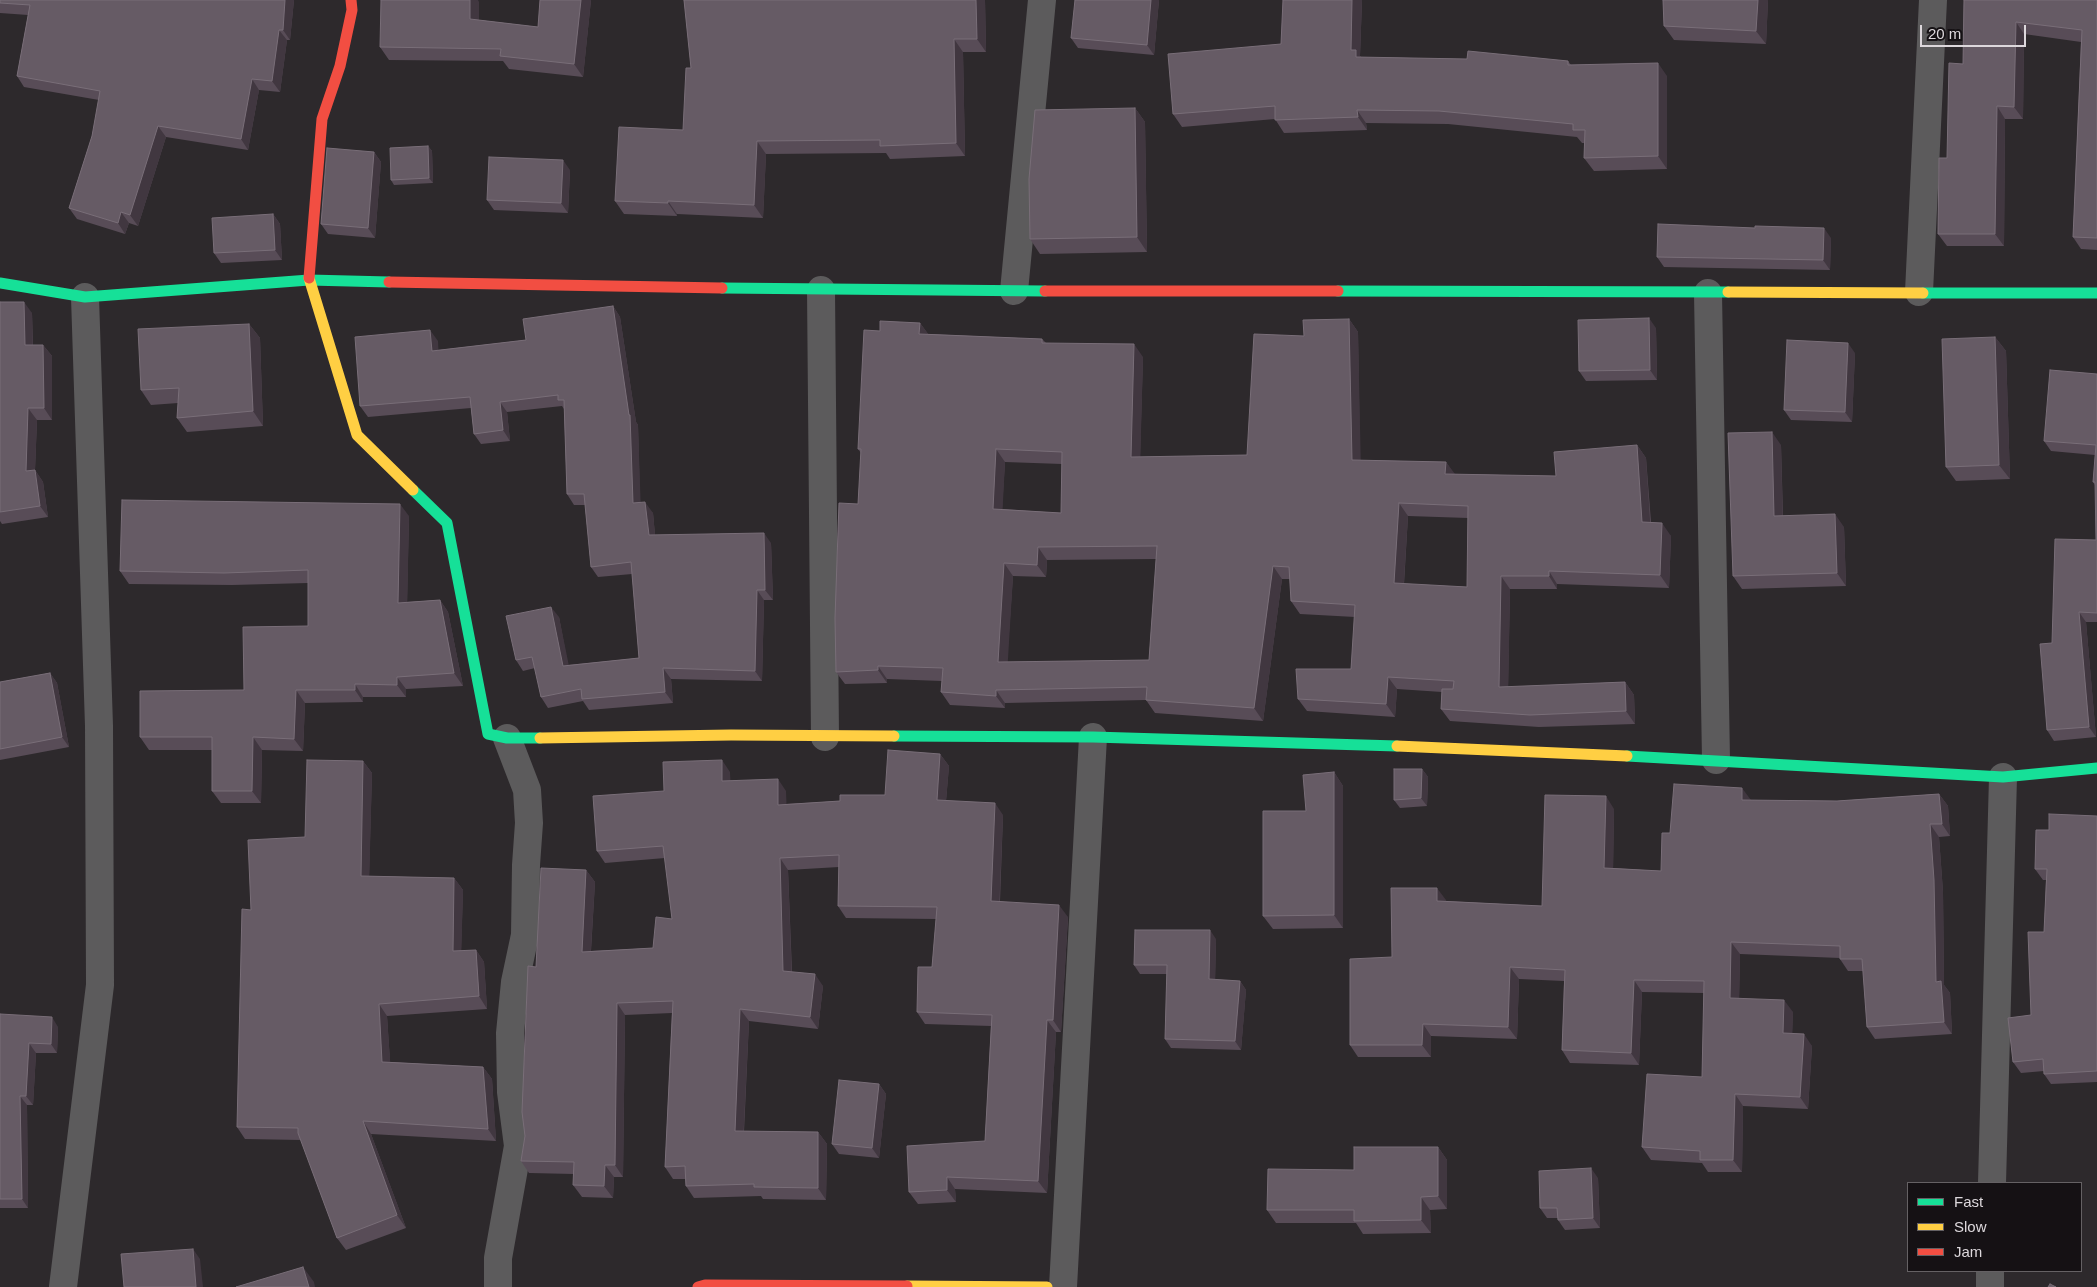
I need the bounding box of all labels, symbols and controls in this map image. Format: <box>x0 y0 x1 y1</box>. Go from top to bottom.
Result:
scale bar <box>1922 15 2028 47</box>
text: 20 m <box>1928 25 1961 42</box>
legend <box>1907 1182 2082 1272</box>
text: Fast <box>1954 1193 1983 1210</box>
text: Slow <box>1954 1218 1987 1235</box>
text: Jam <box>1954 1243 1982 1260</box>

